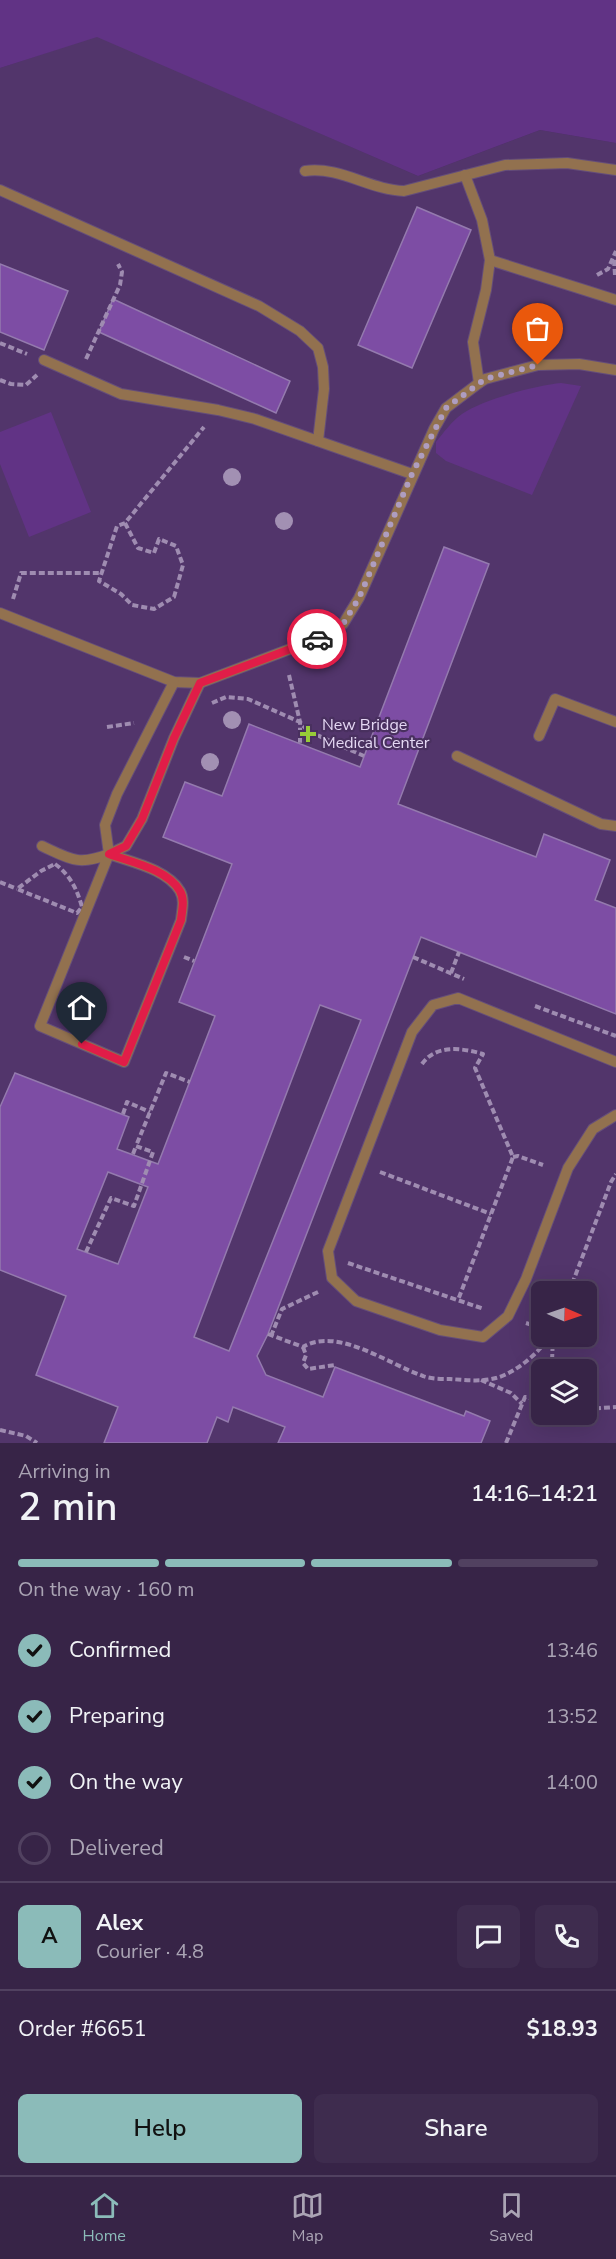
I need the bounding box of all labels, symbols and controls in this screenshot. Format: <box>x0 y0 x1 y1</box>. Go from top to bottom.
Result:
pin <box>512 303 563 365</box>
icon: bag <box>521 312 554 345</box>
courier <box>287 609 347 669</box>
icon: car <box>301 623 334 656</box>
place label: New Bridge Medical Center <box>322 714 430 754</box>
marker: New Bridge Medical Center <box>299 725 317 743</box>
pin <box>56 982 107 1044</box>
icon: home <box>65 991 98 1024</box>
north arrow <box>531 1281 597 1347</box>
map controls <box>531 1281 597 1425</box>
button: layers <box>531 1359 597 1425</box>
text: Arriving in <box>18 1458 111 1485</box>
text: 14:16–14:21 <box>471 1479 598 1509</box>
text: 2 min <box>18 1481 117 1534</box>
text: On the way · 160 m <box>18 1576 194 1603</box>
icon: check <box>18 1634 51 1667</box>
text: Confirmed <box>69 1635 171 1665</box>
text: 13:46 <box>545 1637 598 1664</box>
icon: check <box>18 1700 51 1733</box>
text: Preparing <box>69 1701 165 1731</box>
text: 13:52 <box>545 1703 598 1730</box>
icon: check <box>18 1766 51 1799</box>
text: On the way <box>69 1767 183 1797</box>
text: 14:00 <box>545 1769 598 1796</box>
text: Delivered <box>69 1833 164 1863</box>
button: chat <box>457 1905 520 1968</box>
button: phone <box>535 1905 598 1968</box>
text: Alex <box>96 1908 143 1938</box>
text: A <box>41 1921 58 1951</box>
text: Courier · 4.8 <box>96 1938 204 1965</box>
text: Order #6651 <box>18 2014 147 2044</box>
text: $18.93 <box>527 2014 598 2044</box>
button: Help <box>18 2094 302 2163</box>
button: Share <box>314 2094 598 2163</box>
tab: Home <box>83 2189 126 2247</box>
tab: Map <box>291 2189 324 2247</box>
tab: Saved <box>489 2189 533 2247</box>

